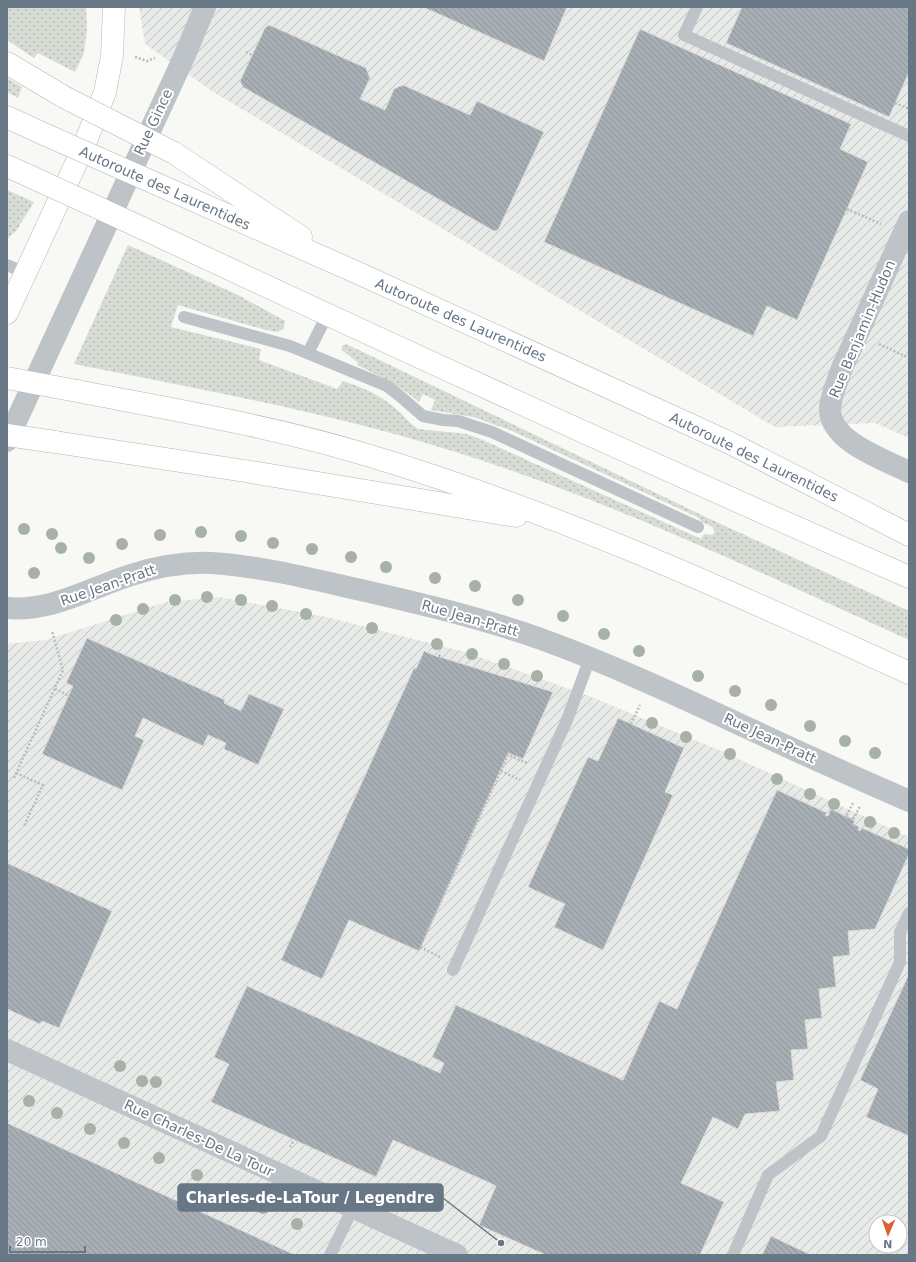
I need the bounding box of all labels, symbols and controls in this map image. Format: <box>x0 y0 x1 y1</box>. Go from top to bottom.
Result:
street label: Rue Gince <box>131 86 175 158</box>
street label: Autoroute des Laurentides <box>77 143 253 233</box>
street label: Rue Benjamin-Hudon <box>826 258 898 400</box>
street label: Autoroute des Laurentides <box>373 275 549 365</box>
street label: Autoroute des Laurentides <box>667 409 841 505</box>
street label: Rue Jean-Pratt <box>58 561 158 609</box>
street label: Rue Jean-Pratt <box>420 597 521 640</box>
street label: Rue Jean-Pratt <box>721 710 819 767</box>
street label: Rue Charles-De La Tour <box>122 1096 276 1180</box>
callout: Charles-de-LaTour / Legendre <box>178 1184 443 1211</box>
text: Charles-de-LaTour / Legendre <box>186 1189 434 1207</box>
north arrow <box>868 1214 908 1254</box>
scale bar <box>10 1228 85 1254</box>
text: 20 m <box>16 1235 47 1249</box>
text: N <box>883 1237 893 1250</box>

